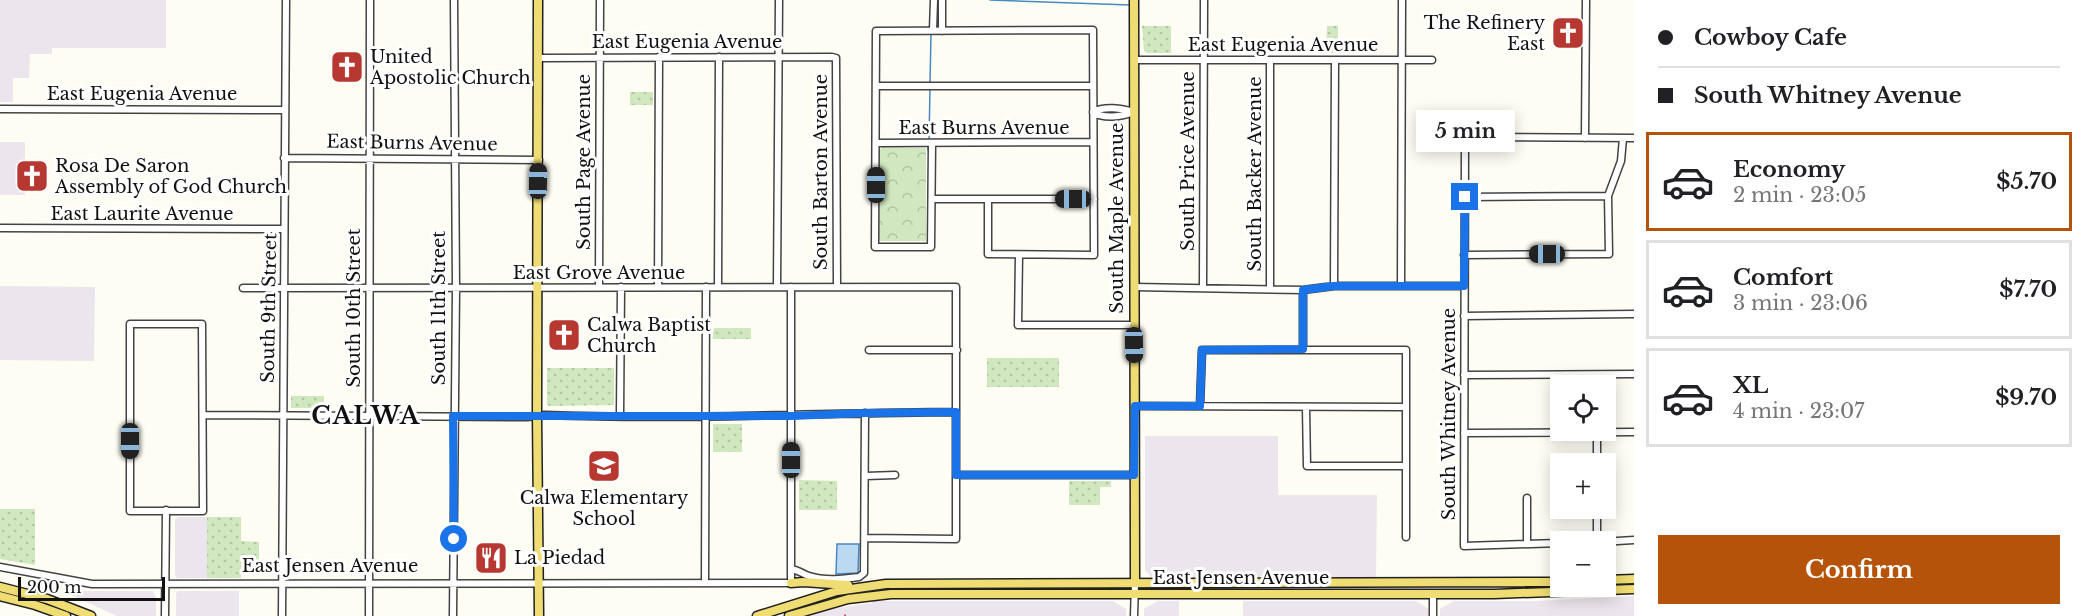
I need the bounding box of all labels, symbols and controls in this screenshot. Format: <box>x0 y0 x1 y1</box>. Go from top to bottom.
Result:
place label: The Refinery East <box>1424 12 1545 55</box>
church icon: The Refinery East <box>1550 15 1586 51</box>
text: Cowboy Cafe <box>1694 24 1847 51</box>
street label: East Eugenia Avenue <box>592 31 782 53</box>
street label: East Eugenia Avenue <box>1188 34 1378 56</box>
place label: United Apostolic Church <box>369 46 531 89</box>
church icon: United Apostolic Church <box>329 49 365 85</box>
street label: South Price Avenue <box>1177 71 1199 251</box>
street label: South Page Avenue <box>573 74 595 250</box>
street label: South Barton Avenue <box>810 74 832 270</box>
street label: South Backer Avenue <box>1244 76 1266 272</box>
text: South Whitney Avenue <box>1694 82 1962 109</box>
street label: East Eugenia Avenue <box>47 83 237 105</box>
callout: 5 min <box>1416 110 1514 152</box>
street label: East Burns Avenue <box>898 117 1070 139</box>
text: 5 min <box>1435 119 1496 143</box>
street label: South Maple Avenue <box>1106 123 1128 313</box>
street label: East Burns Avenue <box>326 131 498 155</box>
place label: Rosa De Saron Assembly of God Church <box>54 155 287 198</box>
icon: car <box>1661 155 1715 209</box>
text: Economy <box>1733 156 1845 183</box>
church icon: Rosa De Saron Assembly of God Church <box>14 158 50 194</box>
car <box>529 163 547 199</box>
car <box>867 167 885 203</box>
text: $5.70 <box>1996 168 2057 195</box>
route end <box>1451 183 1478 210</box>
text: 2 min · 23:05 <box>1733 183 1866 207</box>
car <box>1055 190 1091 208</box>
street label: East Laurite Avenue <box>50 203 234 225</box>
street label: South 10th Street <box>343 228 365 388</box>
street label: South 11th Street <box>428 231 450 385</box>
street label: South 9th Street <box>257 233 281 383</box>
car <box>1529 245 1565 263</box>
street label: East Grove Avenue <box>513 262 685 284</box>
icon: car <box>1661 263 1715 317</box>
text: Comfort <box>1733 264 1833 291</box>
text: $7.70 <box>1999 276 2057 303</box>
text: 3 min · 23:06 <box>1733 291 1868 315</box>
street label: South Whitney Avenue <box>1438 308 1460 520</box>
place label: Calwa Baptist Church <box>587 314 711 357</box>
church icon: Calwa Baptist Church <box>546 317 582 353</box>
car <box>1125 327 1143 363</box>
icon: car <box>1661 371 1715 425</box>
text: XL <box>1733 372 1768 399</box>
map controls <box>1550 375 1616 597</box>
button: locate <box>1550 375 1616 441</box>
text: $9.70 <box>1995 384 2057 411</box>
text: 4 min · 23:07 <box>1733 399 1864 423</box>
district label: CALWA <box>311 401 421 430</box>
car <box>121 423 139 459</box>
car <box>782 442 800 478</box>
school or university icon: Calwa Elementary School <box>586 448 622 484</box>
button: + <box>1550 453 1616 519</box>
place label: Calwa Elementary School <box>520 487 689 530</box>
route start <box>440 525 467 552</box>
button: − <box>1550 531 1616 597</box>
button: Confirm <box>1658 535 2060 604</box>
restaurant icon: La Piedad <box>473 540 509 576</box>
place label: La Piedad <box>514 547 605 569</box>
street label: East Jensen Avenue <box>242 555 418 577</box>
street label: East Jensen Avenue <box>1153 567 1329 589</box>
scale bar <box>18 574 165 602</box>
text: 200 m <box>27 577 81 597</box>

